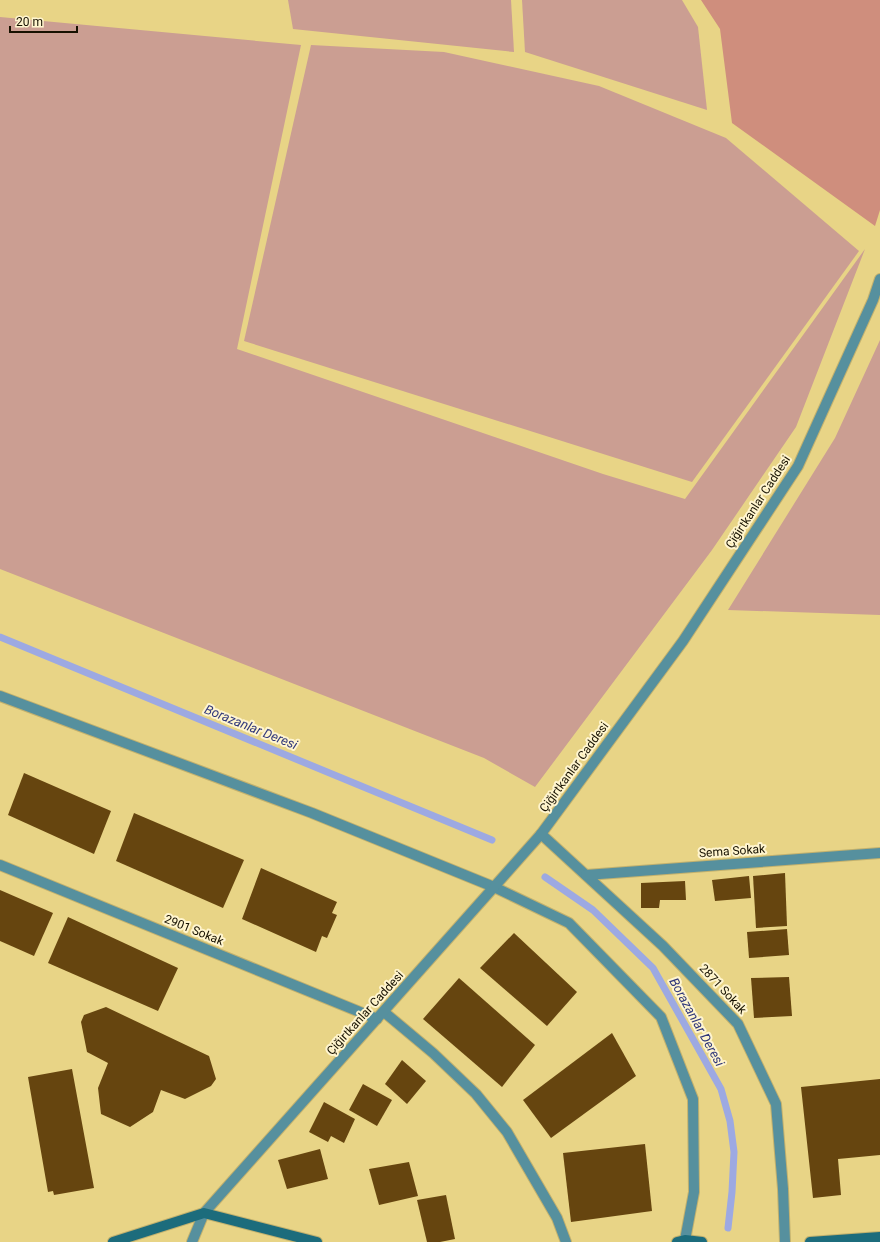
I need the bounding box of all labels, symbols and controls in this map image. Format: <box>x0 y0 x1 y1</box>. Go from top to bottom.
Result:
scale bar <box>10 8 77 34</box>
text: 20 m <box>16 15 43 29</box>
street label: Çiğirtkanlar Caddesi <box>723 453 793 551</box>
water label: Borazanlar Deresi <box>202 702 300 753</box>
street label: Çiğirtkanlar Caddesi <box>537 719 611 815</box>
street label: Sema Sokak <box>698 842 766 860</box>
street label: 2901 Sokak <box>162 912 226 949</box>
street label: 2871 Sokak <box>697 961 750 1017</box>
street label: Çiğirtkanlar Caddesi <box>324 968 406 1058</box>
water label: Borazanlar Deresi <box>666 975 728 1070</box>

